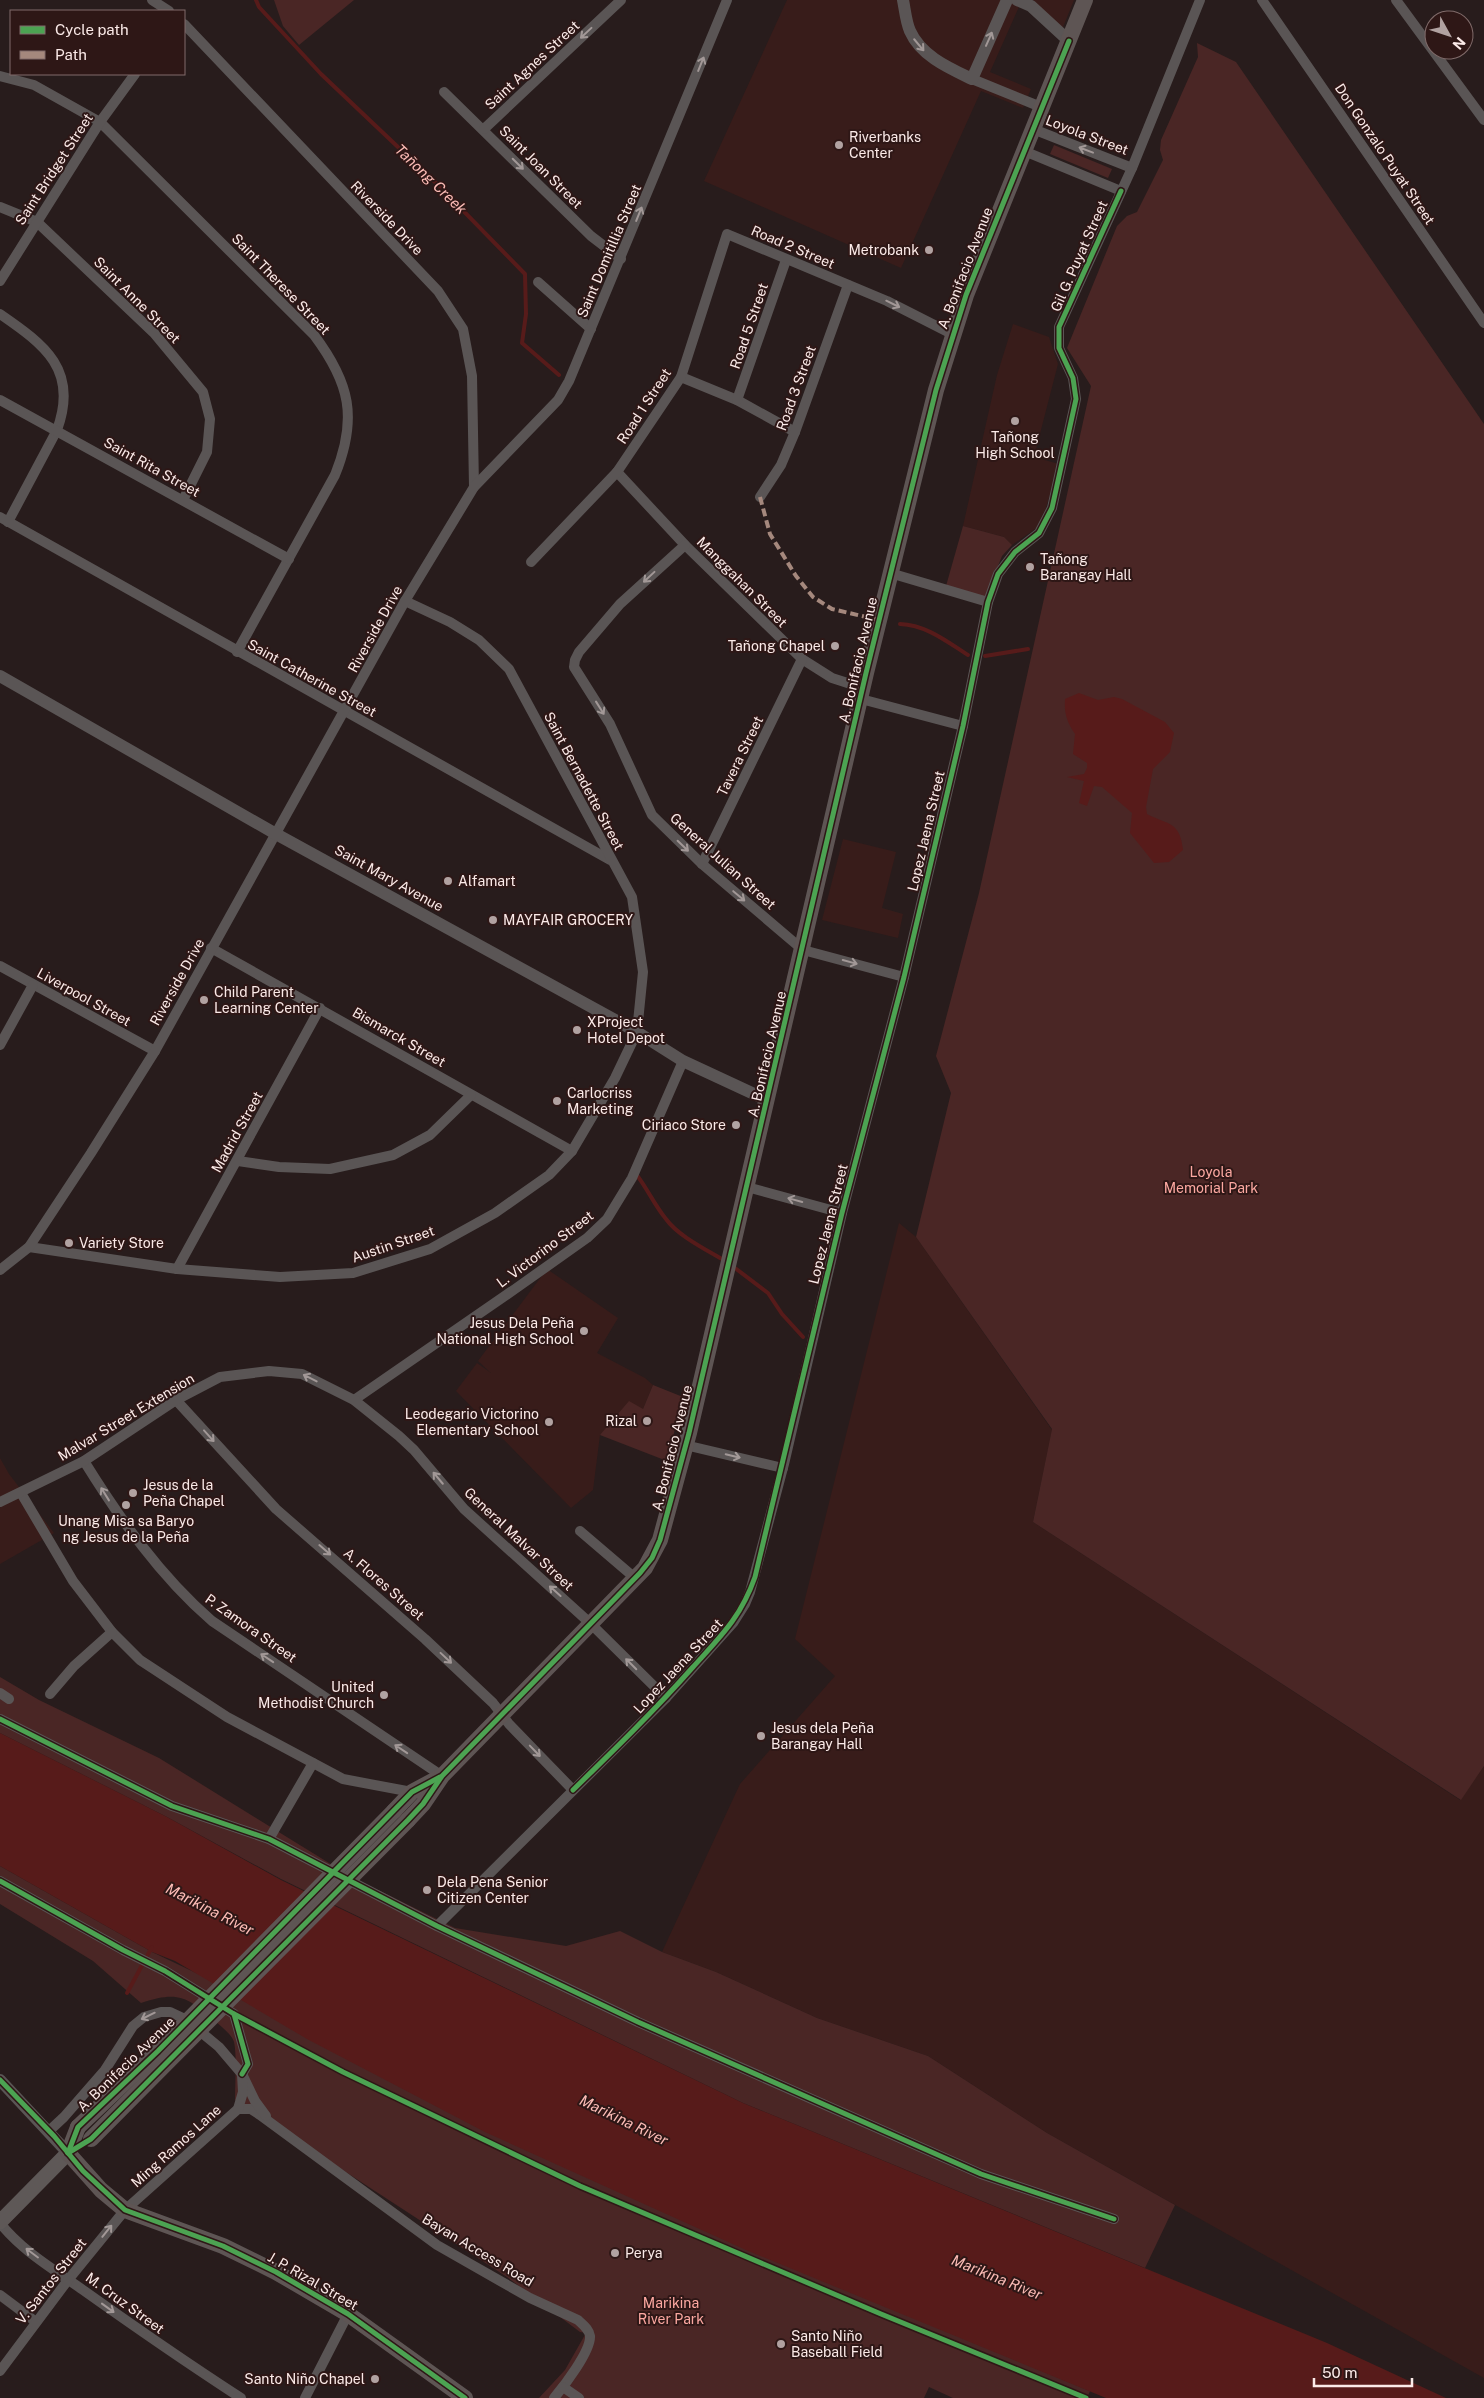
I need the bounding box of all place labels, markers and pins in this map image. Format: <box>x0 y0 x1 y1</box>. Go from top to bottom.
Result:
place label: Riverbanks Center <box>849 129 921 161</box>
marker: Riverbanks Center <box>833 139 845 151</box>
place label: Metrobank <box>848 242 919 258</box>
marker: Metrobank <box>923 244 935 256</box>
marker: Tañong High School <box>1009 415 1021 427</box>
place label: Tañong High School <box>975 429 1055 461</box>
place label: Tañong Barangay Hall <box>1040 551 1132 583</box>
marker: Tañong Barangay Hall <box>1024 561 1036 573</box>
place label: Tañong Chapel <box>728 638 825 654</box>
marker: Tañong Chapel <box>829 640 841 652</box>
place label: Alfamart <box>458 873 516 889</box>
marker: Alfamart <box>442 875 454 887</box>
place label: MAYFAIR GROCERY <box>503 912 634 928</box>
marker: MAYFAIR GROCERY <box>487 914 499 926</box>
place label: Child Parent Learning Center <box>214 984 319 1016</box>
marker: Child Parent Learning Center <box>198 994 210 1006</box>
place label: XProject Hotel Depot <box>587 1014 665 1046</box>
marker: XProject Hotel Depot <box>571 1024 583 1036</box>
place label: Carlocriss Marketing <box>567 1085 634 1117</box>
marker: Carlocriss Marketing <box>551 1095 563 1107</box>
place label: Ciriaco Store <box>642 1117 726 1133</box>
marker: Ciriaco Store <box>730 1119 742 1131</box>
place label: Variety Store <box>79 1235 164 1251</box>
marker: Variety Store <box>63 1237 75 1249</box>
place label: Jesus Dela Peña National High School <box>436 1315 574 1347</box>
marker: Jesus Dela Peña National High School <box>578 1325 590 1337</box>
place label: Leodegario Victorino Elementary School <box>405 1406 539 1438</box>
place label: Rizal <box>605 1413 637 1429</box>
marker: Rizal <box>641 1415 653 1427</box>
marker: Leodegario Victorino Elementary School <box>543 1416 555 1428</box>
place label: Jesus de la Peña Chapel <box>143 1477 225 1509</box>
marker: Jesus de la Peña Chapel <box>127 1487 139 1499</box>
marker: Unang Misa sa Baryo ng Jesus de la Peña <box>120 1499 132 1511</box>
place label: Unang Misa sa Baryo ng Jesus de la Peña <box>58 1513 194 1545</box>
place label: United Methodist Church <box>258 1679 374 1711</box>
marker: United Methodist Church <box>378 1689 390 1701</box>
place label: Jesus dela Peña Barangay Hall <box>771 1720 874 1752</box>
marker: Jesus dela Peña Barangay Hall <box>755 1730 767 1742</box>
place label: Dela Pena Senior Citizen Center <box>437 1874 548 1906</box>
marker: Dela Pena Senior Citizen Center <box>421 1884 433 1896</box>
place label: Perya <box>625 2245 662 2261</box>
marker: Perya <box>609 2247 621 2259</box>
place label: Santo Niño Baseball Field <box>791 2328 883 2360</box>
marker: Santo Niño Baseball Field <box>775 2338 787 2350</box>
place label: Santo Niño Chapel <box>244 2371 365 2387</box>
marker: Santo Niño Chapel <box>369 2373 381 2385</box>

